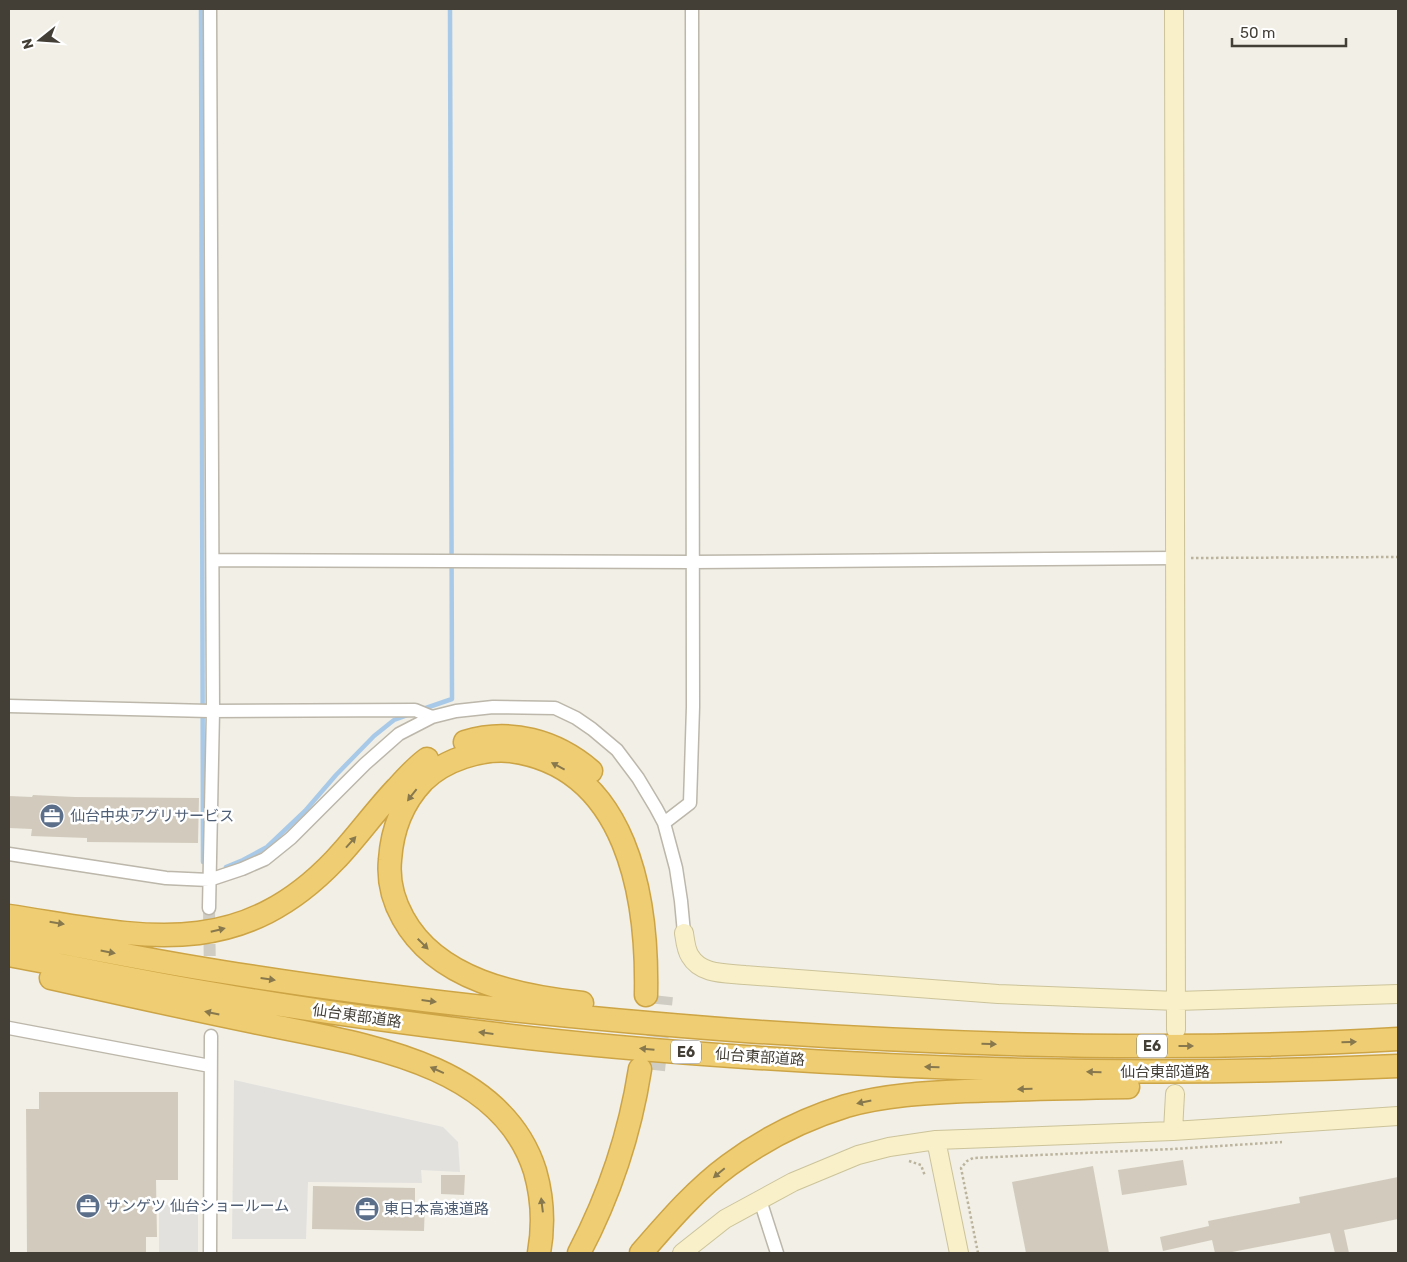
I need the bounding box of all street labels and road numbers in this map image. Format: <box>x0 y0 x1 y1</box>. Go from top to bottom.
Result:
street label: 仙台東部道路 <box>311 1001 403 1031</box>
road number: E6 <box>1137 1034 1167 1058</box>
road number: E6 <box>671 1040 701 1064</box>
street label: 仙台東部道路 <box>714 1045 806 1069</box>
street label: 仙台東部道路 <box>1120 1063 1210 1081</box>

